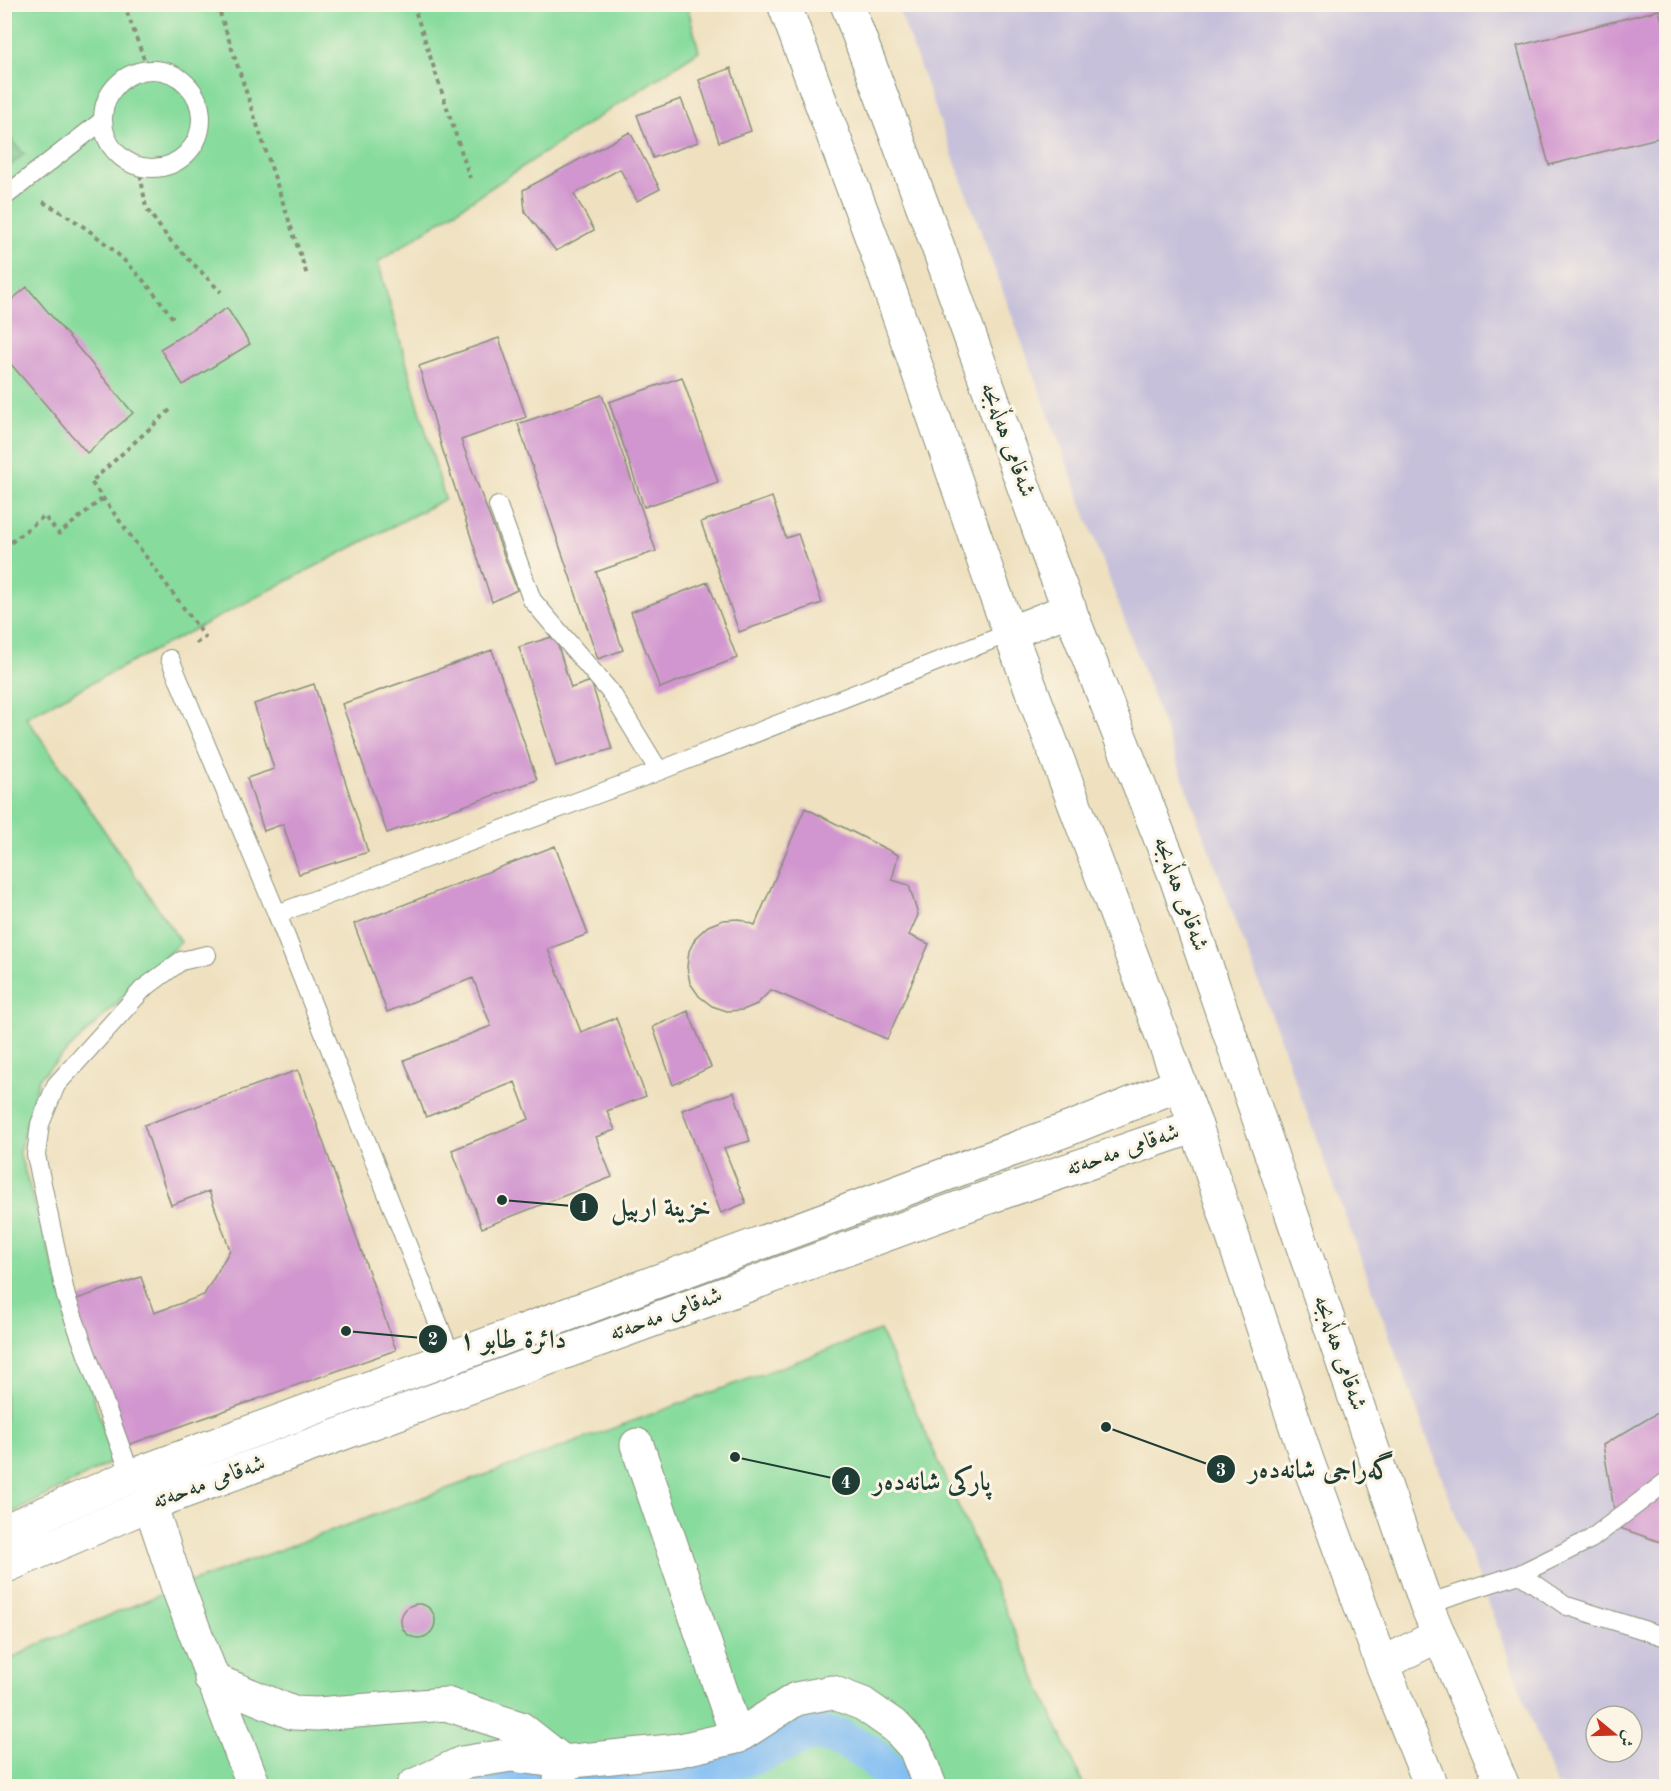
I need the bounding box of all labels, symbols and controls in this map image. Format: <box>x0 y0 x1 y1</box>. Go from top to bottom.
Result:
street label: شەقامی هەڵەبجە <box>974 378 1043 501</box>
street label: شەقامی هەڵەبجە <box>1147 832 1216 955</box>
street label: شەقامی مەحەتە <box>1063 1120 1183 1182</box>
callout: خزينة اربيل <box>569 1185 723 1229</box>
text: خزينة اربيل <box>611 1196 711 1226</box>
text: 1 <box>579 1199 589 1217</box>
street label: شەقامی مەحەتە <box>606 1283 726 1347</box>
street label: شەقامی هەڵەبجە <box>1307 1291 1374 1414</box>
callout: دائرة طابو ١ <box>418 1317 578 1361</box>
text: دائرة طابو ١ <box>460 1327 566 1356</box>
text: 2 <box>428 1331 438 1349</box>
callout: گەراجی شانەدەر <box>1206 1447 1405 1491</box>
text: گەراجی شانەدەر <box>1245 1450 1394 1485</box>
street label: شەقامی مەحەتە <box>149 1451 269 1515</box>
callout: پارکی شانەدەر <box>831 1459 1003 1503</box>
text: 3 <box>1216 1462 1226 1480</box>
text: پارکی شانەدەر <box>870 1465 993 1500</box>
text: 4 <box>841 1474 851 1492</box>
north arrow <box>1584 1704 1644 1764</box>
text: ش <box>1616 1728 1636 1748</box>

